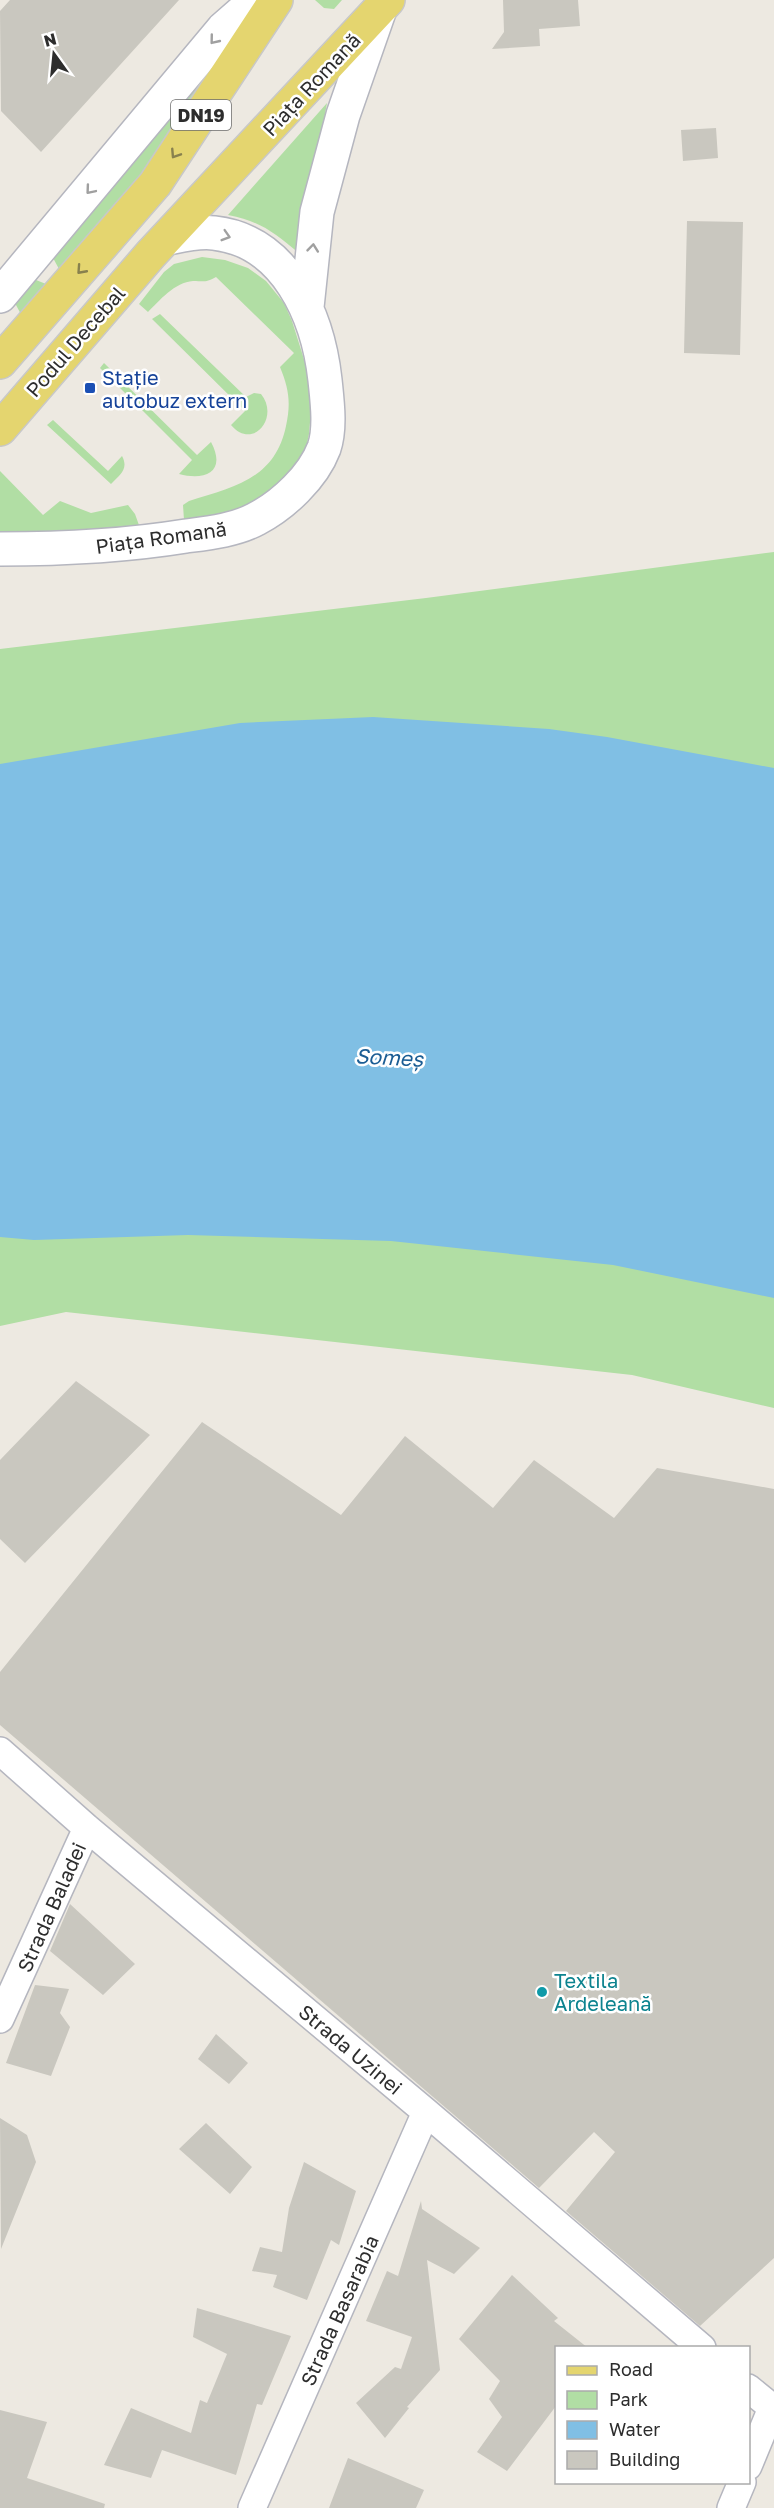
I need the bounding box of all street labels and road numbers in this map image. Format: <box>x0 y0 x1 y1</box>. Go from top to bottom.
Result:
street label: Piața Romană <box>257 28 366 141</box>
road number: DN19 <box>171 100 231 130</box>
street label: Podul Decebal <box>20 281 130 401</box>
street label: Piața Romană <box>94 516 228 559</box>
street label: Strada Baladei <box>12 1838 90 1976</box>
street label: Strada Uzinei <box>295 1999 407 2099</box>
street label: Strada Basarabia <box>295 2231 383 2389</box>

